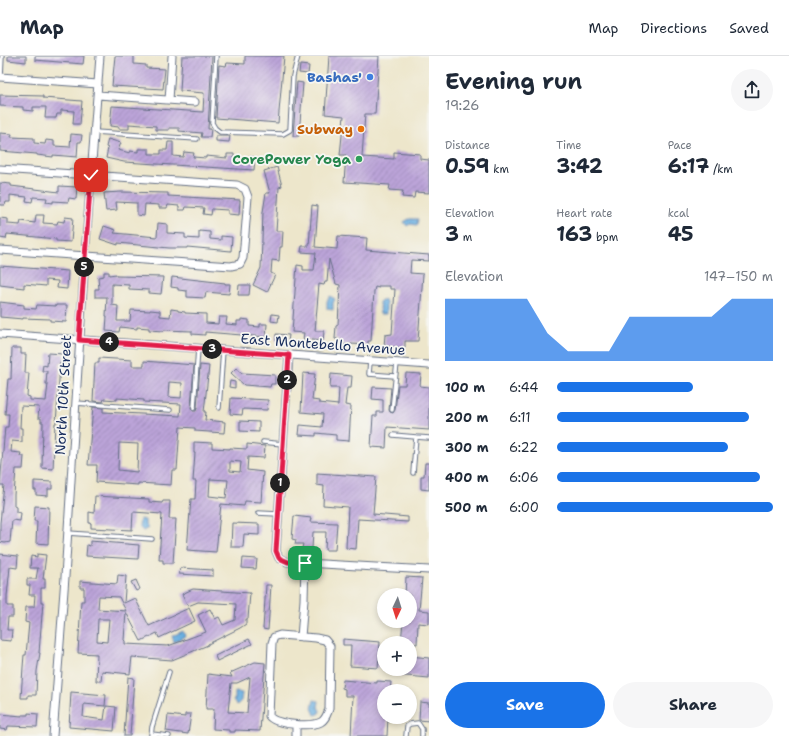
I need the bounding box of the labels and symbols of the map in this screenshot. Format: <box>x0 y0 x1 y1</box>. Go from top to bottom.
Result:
place label: Bashas' <box>307 68 362 86</box>
marker: Bashas' <box>365 72 375 82</box>
place label: Subway <box>297 120 353 138</box>
marker: Subway <box>356 124 366 134</box>
place label: CorePower Yoga <box>232 150 351 168</box>
marker: CorePower Yoga <box>354 154 364 164</box>
pin <box>74 158 108 192</box>
pin: 5 <box>74 257 94 277</box>
street label: East Montebello Avenue <box>240 329 406 359</box>
pin: 4 <box>99 332 119 352</box>
street label: North 10th Street <box>51 334 75 456</box>
pin: 3 <box>202 339 222 359</box>
pin: 2 <box>277 370 297 390</box>
pin: 1 <box>270 473 290 493</box>
pin <box>288 546 322 580</box>
north arrow <box>377 588 417 628</box>

